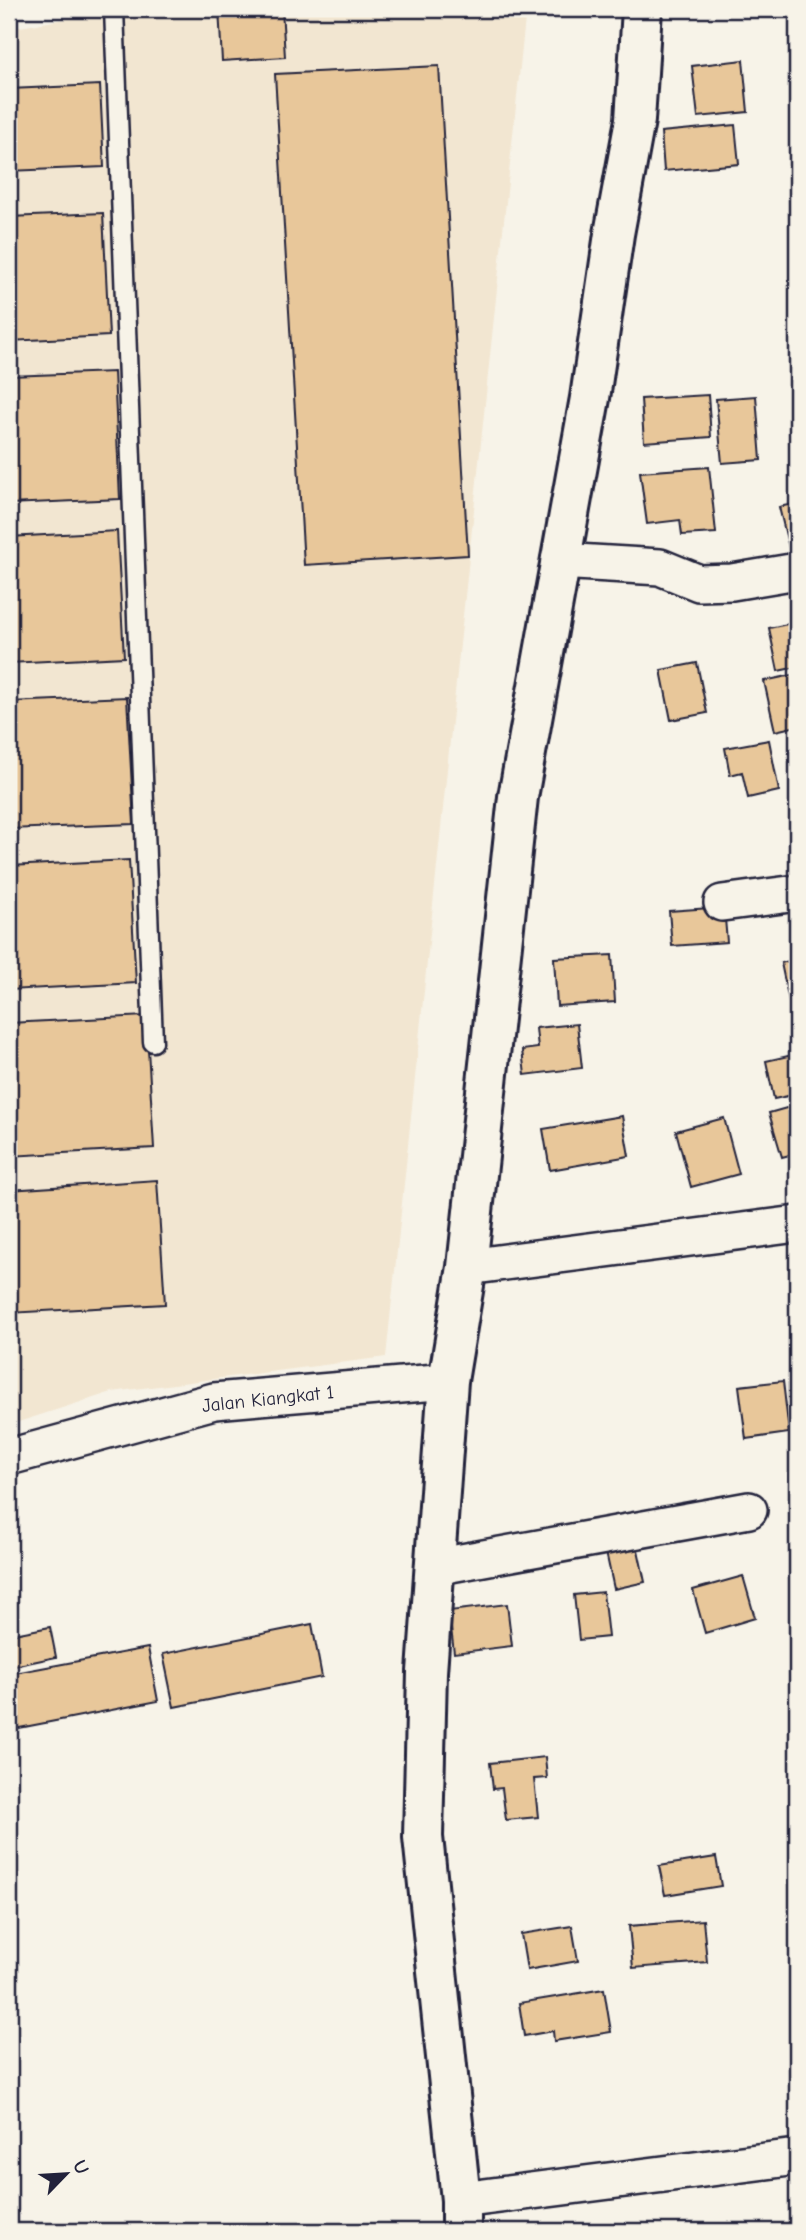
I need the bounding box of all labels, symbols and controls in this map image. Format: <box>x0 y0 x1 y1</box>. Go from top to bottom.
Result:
street label: Jalan Kiangkat 1 <box>201 1381 335 1417</box>
north arrow <box>32 2138 102 2208</box>
text: U <box>68 2157 93 2178</box>

